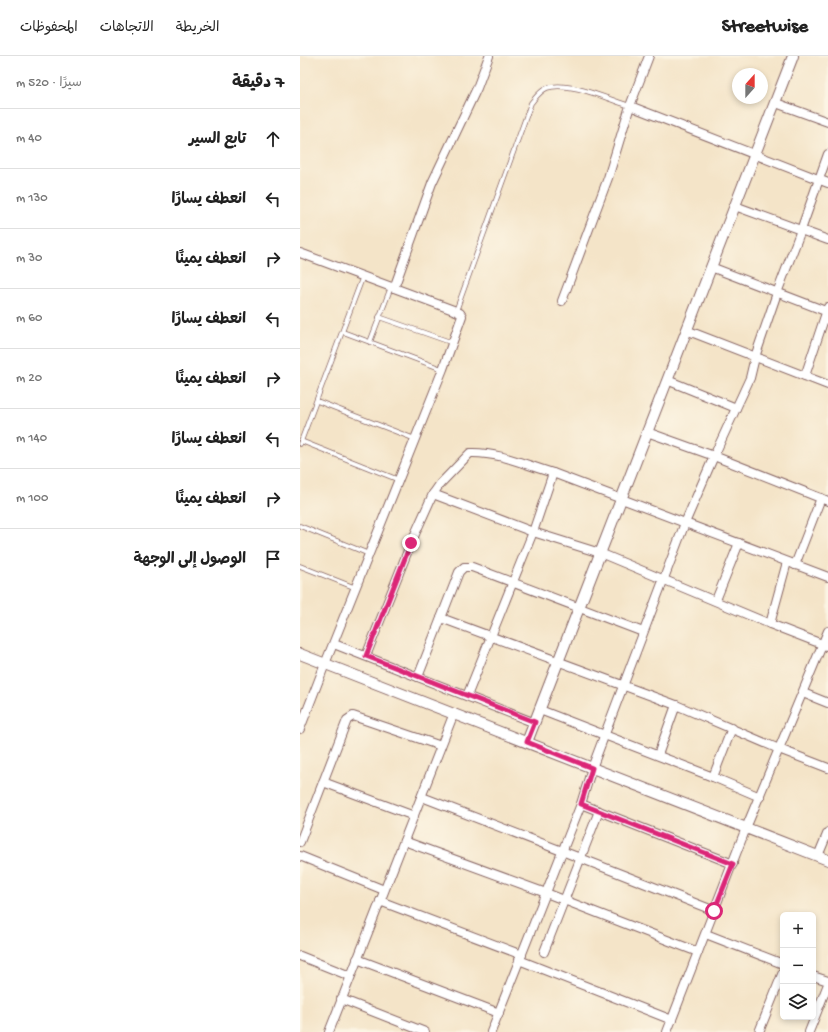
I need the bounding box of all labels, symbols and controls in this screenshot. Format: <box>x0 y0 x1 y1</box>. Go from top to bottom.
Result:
text: Streetwise <box>722 16 808 39</box>
text: المحفوظات <box>20 20 78 37</box>
text: الاتجاهات <box>100 20 154 37</box>
text: الخريطة <box>176 20 219 37</box>
north arrow <box>732 68 768 104</box>
text: 7 دقيقة <box>232 74 284 94</box>
text: سيرًا · 520 m <box>16 76 82 91</box>
icon: ahead <box>262 128 284 150</box>
text: 40 m <box>16 131 42 146</box>
text: تابع السير <box>189 131 246 149</box>
icon: left <box>262 188 284 210</box>
text: 130 m <box>16 191 48 206</box>
text: انعطف يسارًا <box>172 191 246 209</box>
icon: right <box>262 248 284 270</box>
text: 30 m <box>16 251 42 266</box>
text: انعطف يمينًا <box>175 251 246 269</box>
icon: left <box>262 308 284 330</box>
text: 60 m <box>16 311 42 326</box>
text: انعطف يسارًا <box>172 311 246 329</box>
icon: right <box>262 368 284 390</box>
text: 20 m <box>16 371 42 386</box>
text: انعطف يمينًا <box>175 371 246 389</box>
icon: left <box>262 428 284 450</box>
text: 140 m <box>16 431 47 446</box>
text: انعطف يسارًا <box>172 431 246 449</box>
icon: right <box>262 488 284 510</box>
text: 100 m <box>16 491 48 506</box>
text: انعطف يمينًا <box>175 491 246 509</box>
route end <box>402 534 420 552</box>
icon: arrive <box>262 548 284 570</box>
text: الوصول إلى الوجهة <box>133 551 246 569</box>
route start <box>705 902 723 920</box>
map controls <box>780 912 816 1020</box>
button: + <box>780 912 816 948</box>
button: − <box>780 948 816 984</box>
button: layers <box>780 984 816 1020</box>

